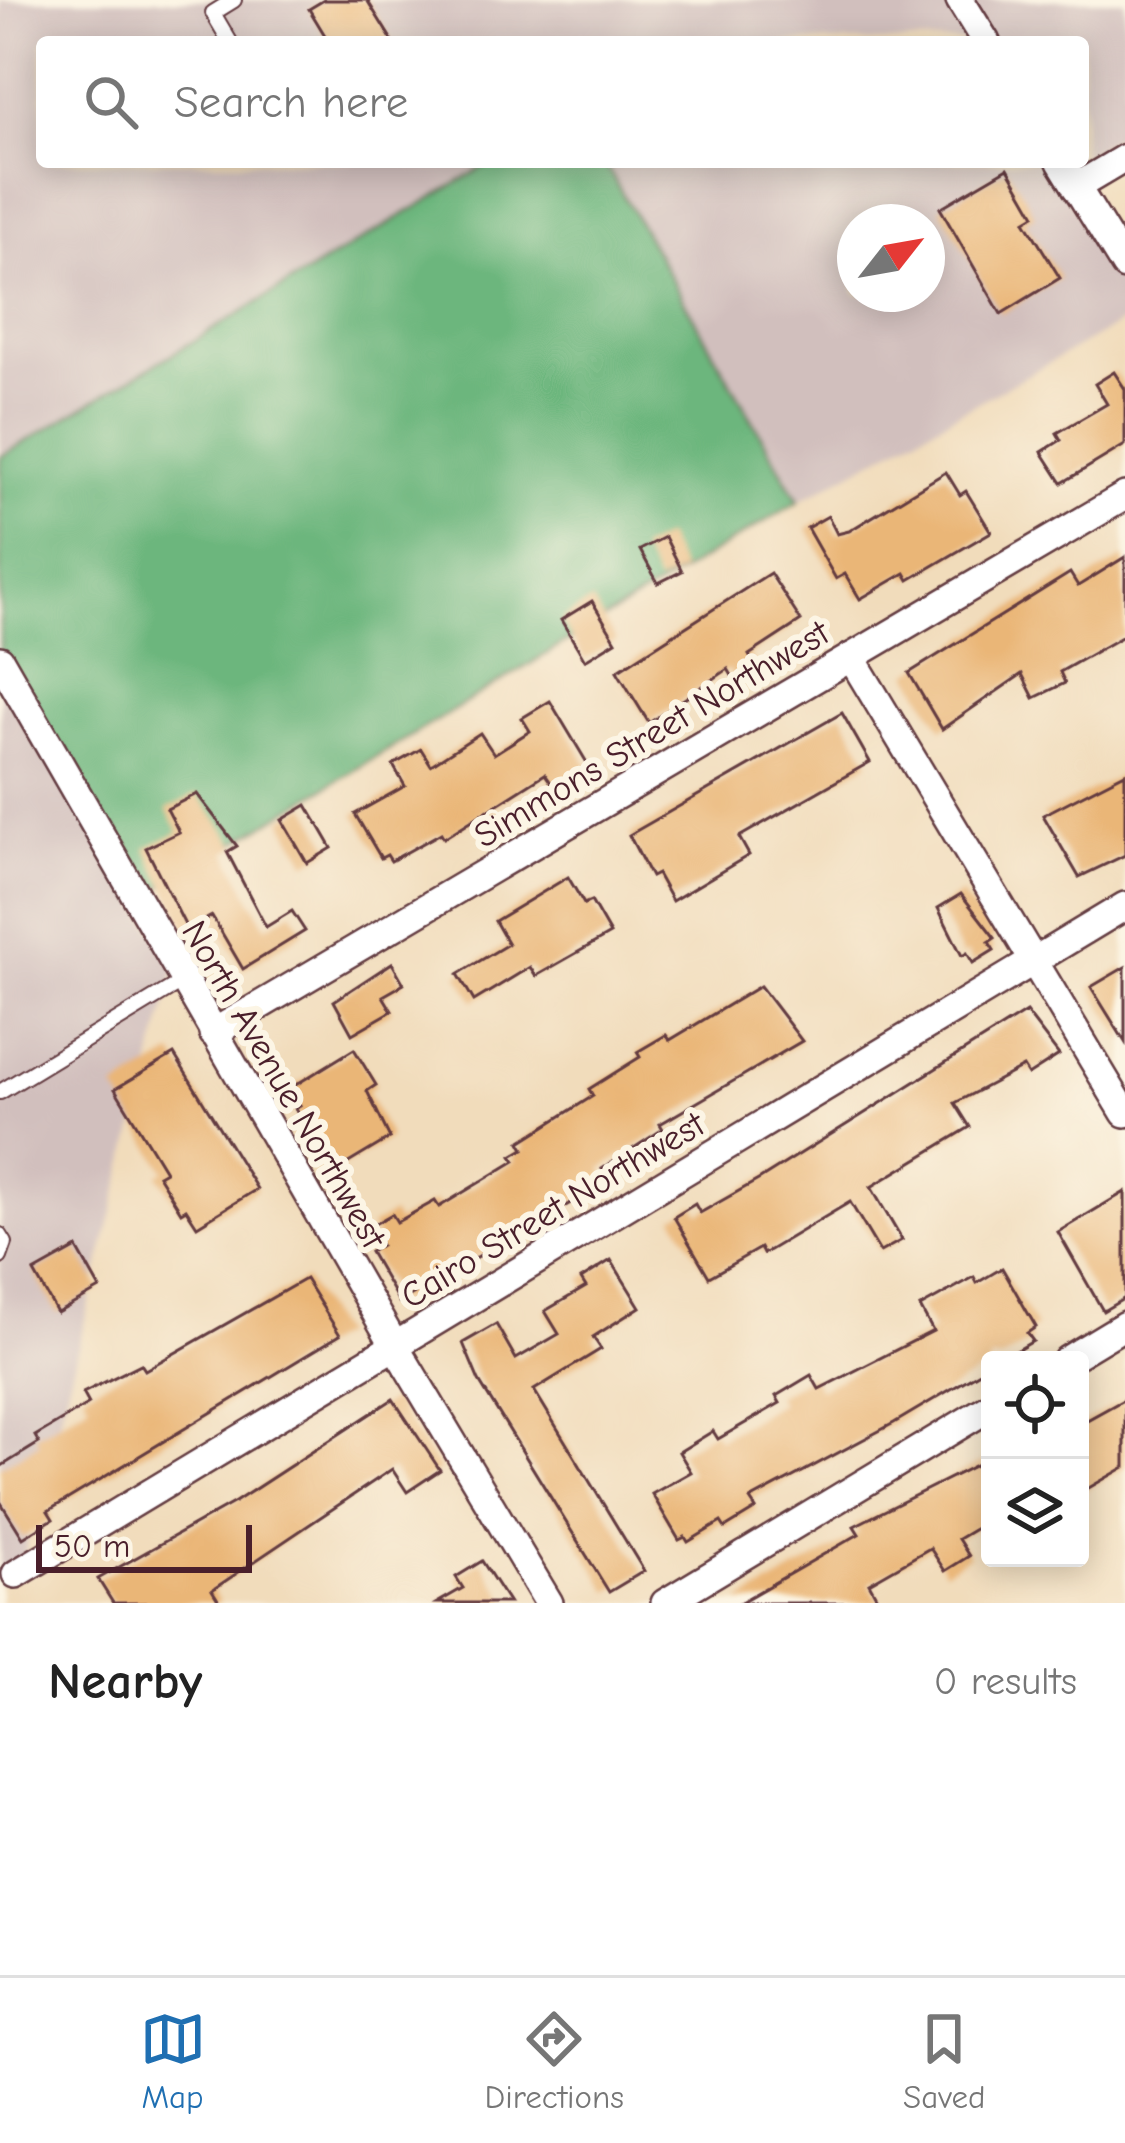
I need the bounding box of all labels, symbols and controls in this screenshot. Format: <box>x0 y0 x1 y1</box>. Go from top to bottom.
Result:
search box <box>36 36 1089 168</box>
icon: search <box>78 69 144 135</box>
text: Search here <box>174 76 408 128</box>
north arrow <box>837 204 945 312</box>
street label: Simmons Street Northwest <box>467 611 838 857</box>
street label: North Avenue Northwest <box>173 914 395 1257</box>
street label: Cairo Street Northwest <box>394 1103 713 1317</box>
map controls <box>981 1351 1089 1567</box>
button: locate <box>981 1351 1089 1459</box>
button: layers <box>981 1459 1089 1567</box>
scale bar <box>36 1519 252 1572</box>
text: 50 m <box>54 1527 130 1565</box>
text: Nearby <box>48 1652 202 1711</box>
text: 0 results <box>934 1659 1077 1704</box>
tab: Map <box>140 2006 206 2116</box>
tab: Directions <box>485 2006 624 2116</box>
tab: Saved <box>903 2006 985 2116</box>

